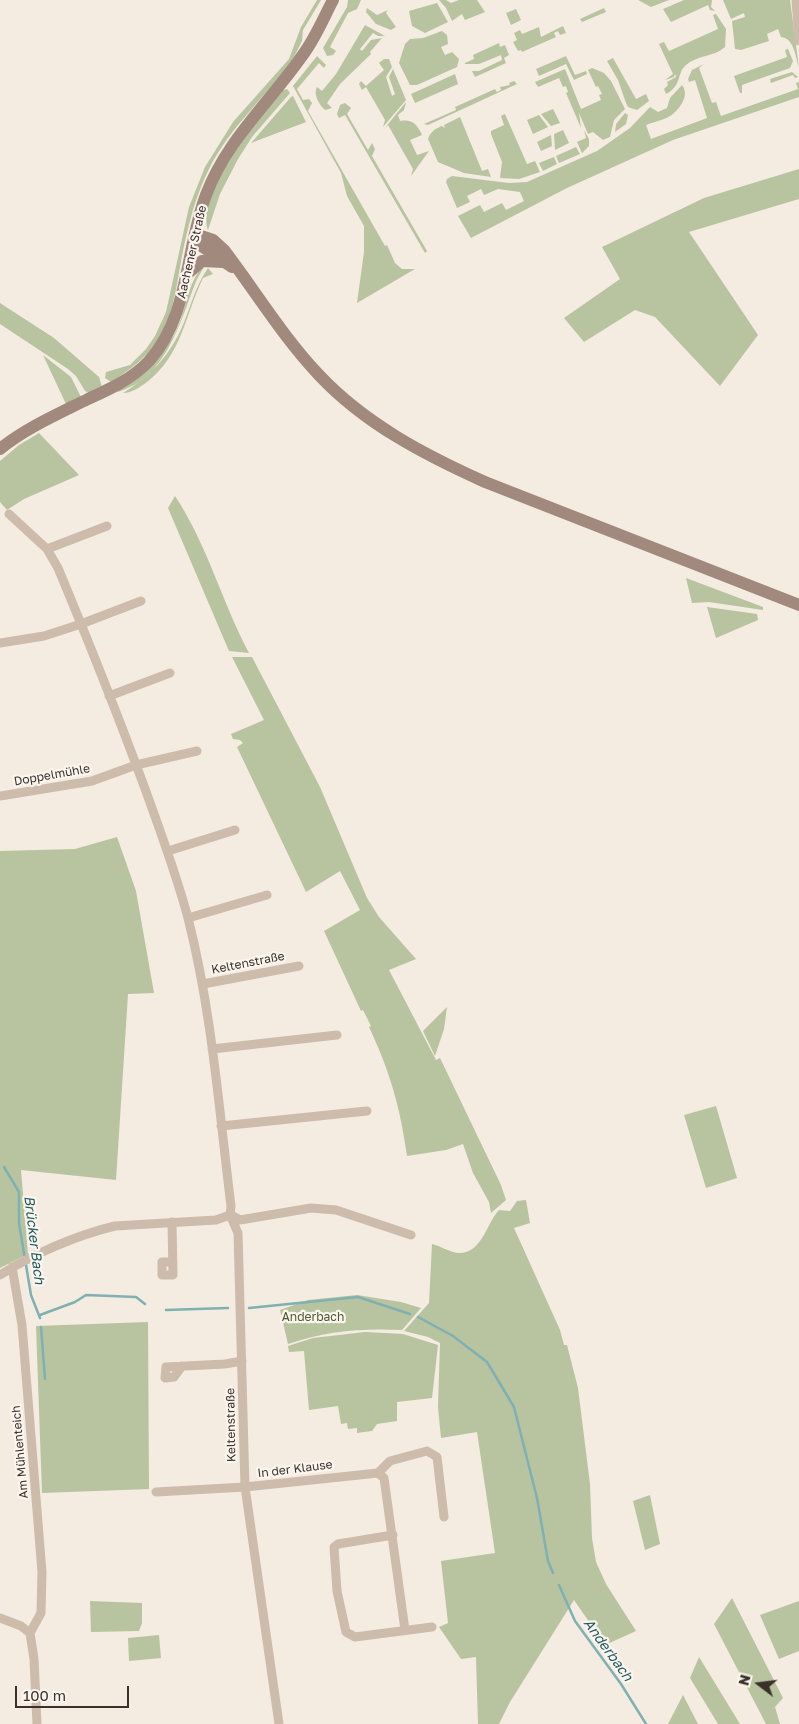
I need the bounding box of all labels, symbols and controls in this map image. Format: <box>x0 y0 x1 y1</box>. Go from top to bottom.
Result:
street label: Aachener Straße <box>174 204 210 300</box>
street label: Doppelmühle <box>13 761 91 789</box>
street label: Keltenstraße <box>210 949 286 977</box>
water label: Brücker Bach <box>20 1195 48 1285</box>
park label: Anderbach <box>282 1310 344 1324</box>
street label: Keltenstraße <box>223 1388 239 1462</box>
street label: Am Mühlenteich <box>9 1405 31 1499</box>
street label: In der Klause <box>257 1457 333 1481</box>
water label: Anderbach <box>580 1616 636 1684</box>
north arrow <box>734 1659 784 1709</box>
text: N <box>734 1673 754 1687</box>
scale bar <box>18 1676 131 1708</box>
text: 100 m <box>23 1686 66 1704</box>

